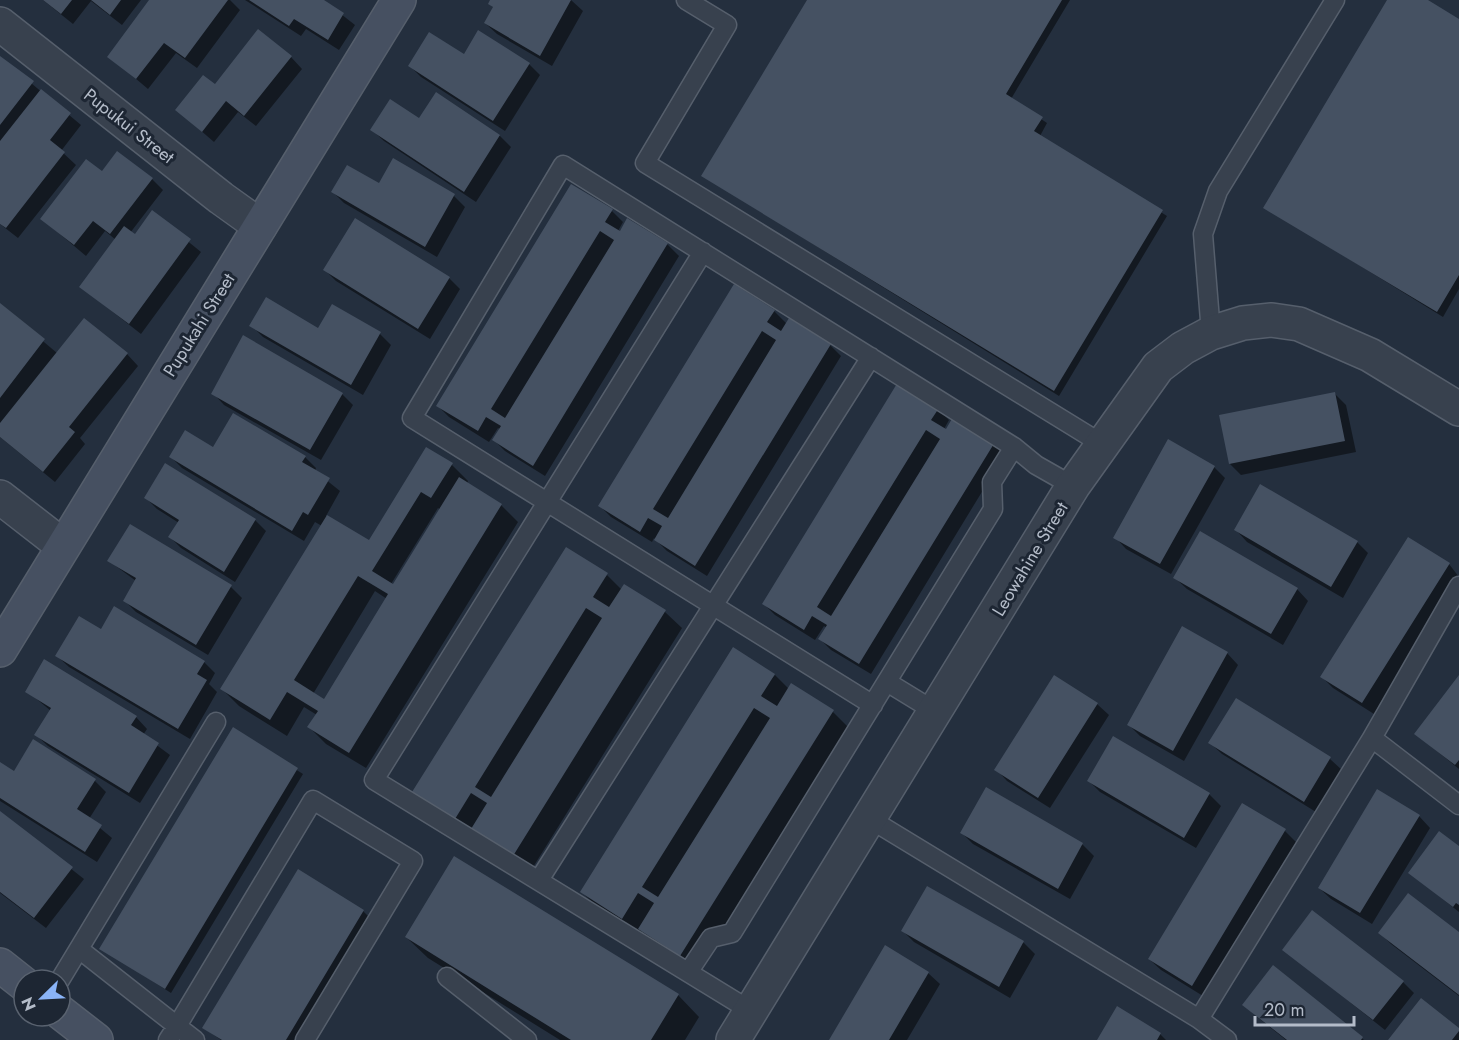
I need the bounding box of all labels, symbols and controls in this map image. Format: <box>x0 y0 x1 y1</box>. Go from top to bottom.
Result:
street label: Pupukui Street <box>78 82 180 170</box>
street label: Pupukahi Street <box>157 268 242 382</box>
street label: Leowahine Street <box>986 496 1075 621</box>
north arrow <box>12 968 72 1028</box>
scale bar <box>1255 989 1354 1027</box>
text: N <box>16 993 42 1014</box>
text: 20 m <box>1264 997 1304 1023</box>

